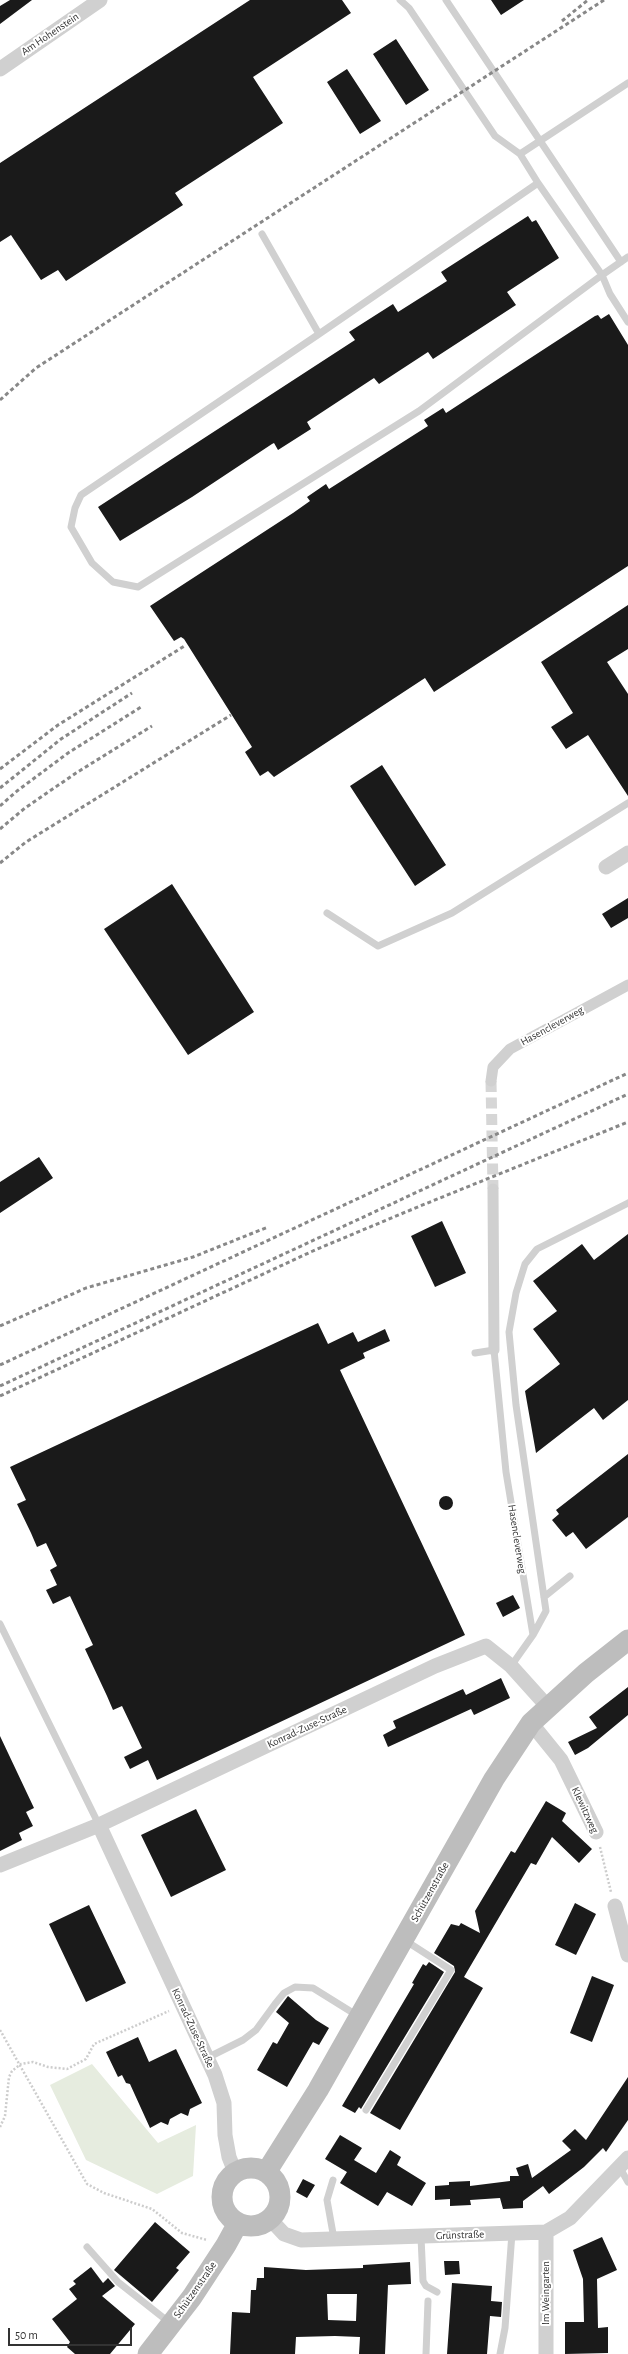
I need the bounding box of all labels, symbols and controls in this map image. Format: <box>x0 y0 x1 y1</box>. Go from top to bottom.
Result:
street label: Am Hohenstein <box>19 10 81 58</box>
street label: Hasencleverweg <box>518 1003 586 1049</box>
street label: Hasencleverweg <box>505 1503 529 1575</box>
street label: Konrad-Zuse-Straße <box>265 1703 349 1751</box>
street label: Klewitzweg <box>569 1785 601 1835</box>
street label: Schützenstraße <box>408 1860 452 1924</box>
street label: Konrad-Zuse-Straße <box>169 1986 217 2070</box>
street label: Grünstraße <box>436 2228 484 2242</box>
street label: Schützenstraße <box>171 2259 219 2321</box>
street label: Im Weingarten <box>539 2261 553 2325</box>
scale bar <box>10 2320 134 2346</box>
text: 50 m <box>15 2329 38 2341</box>

